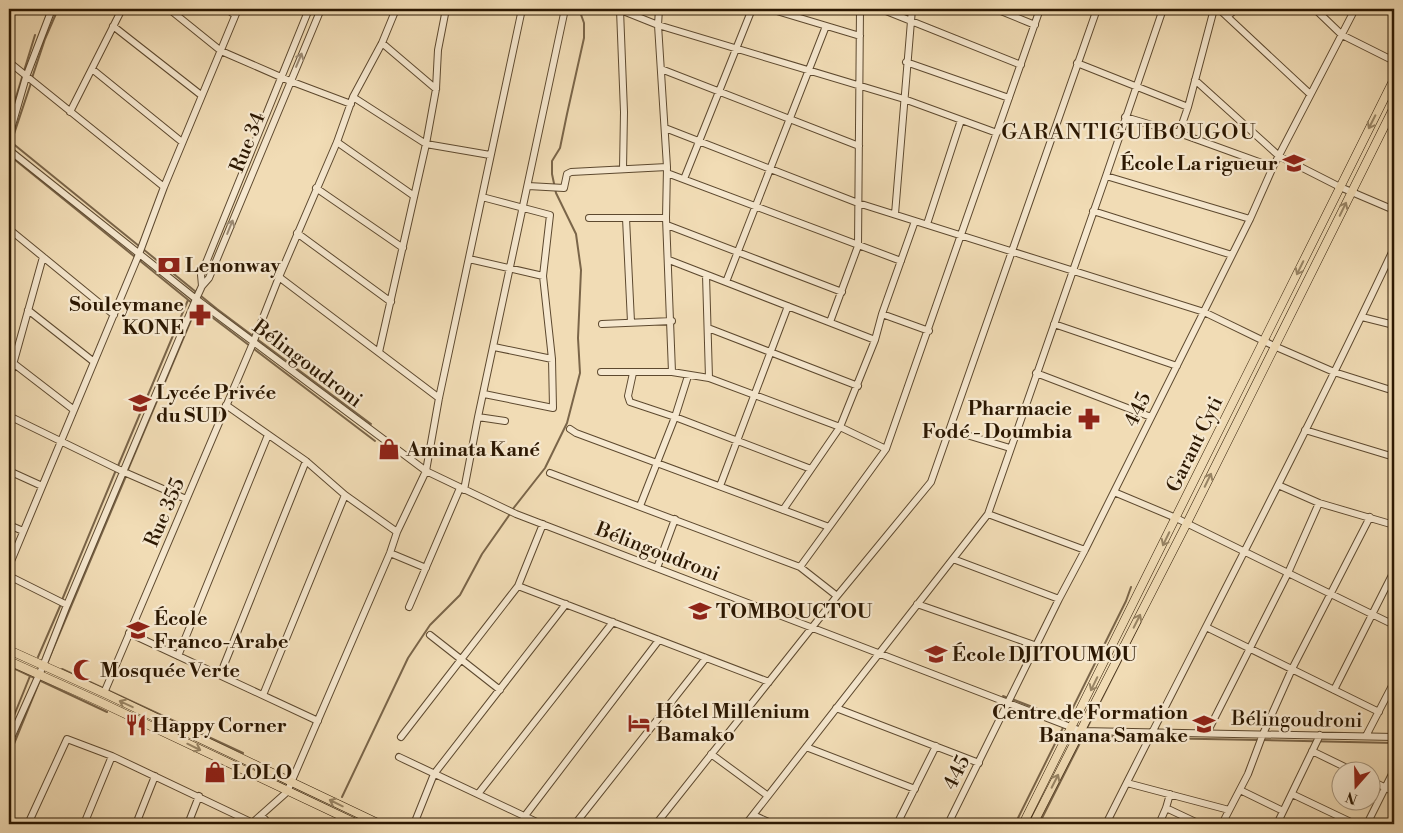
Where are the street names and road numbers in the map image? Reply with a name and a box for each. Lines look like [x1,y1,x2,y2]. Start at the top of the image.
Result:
street label: Rue 34 [225,109,272,176]
street label: Bélingoudroni [246,314,367,414]
street label: 445 [1119,388,1157,431]
street label: Garant Cyti [1161,392,1229,497]
street label: Rue 355 [140,474,191,551]
street label: Bélingoudroni [591,517,724,588]
street label: Bélingoudroni [1230,707,1363,734]
street label: 445 [938,751,976,794]

